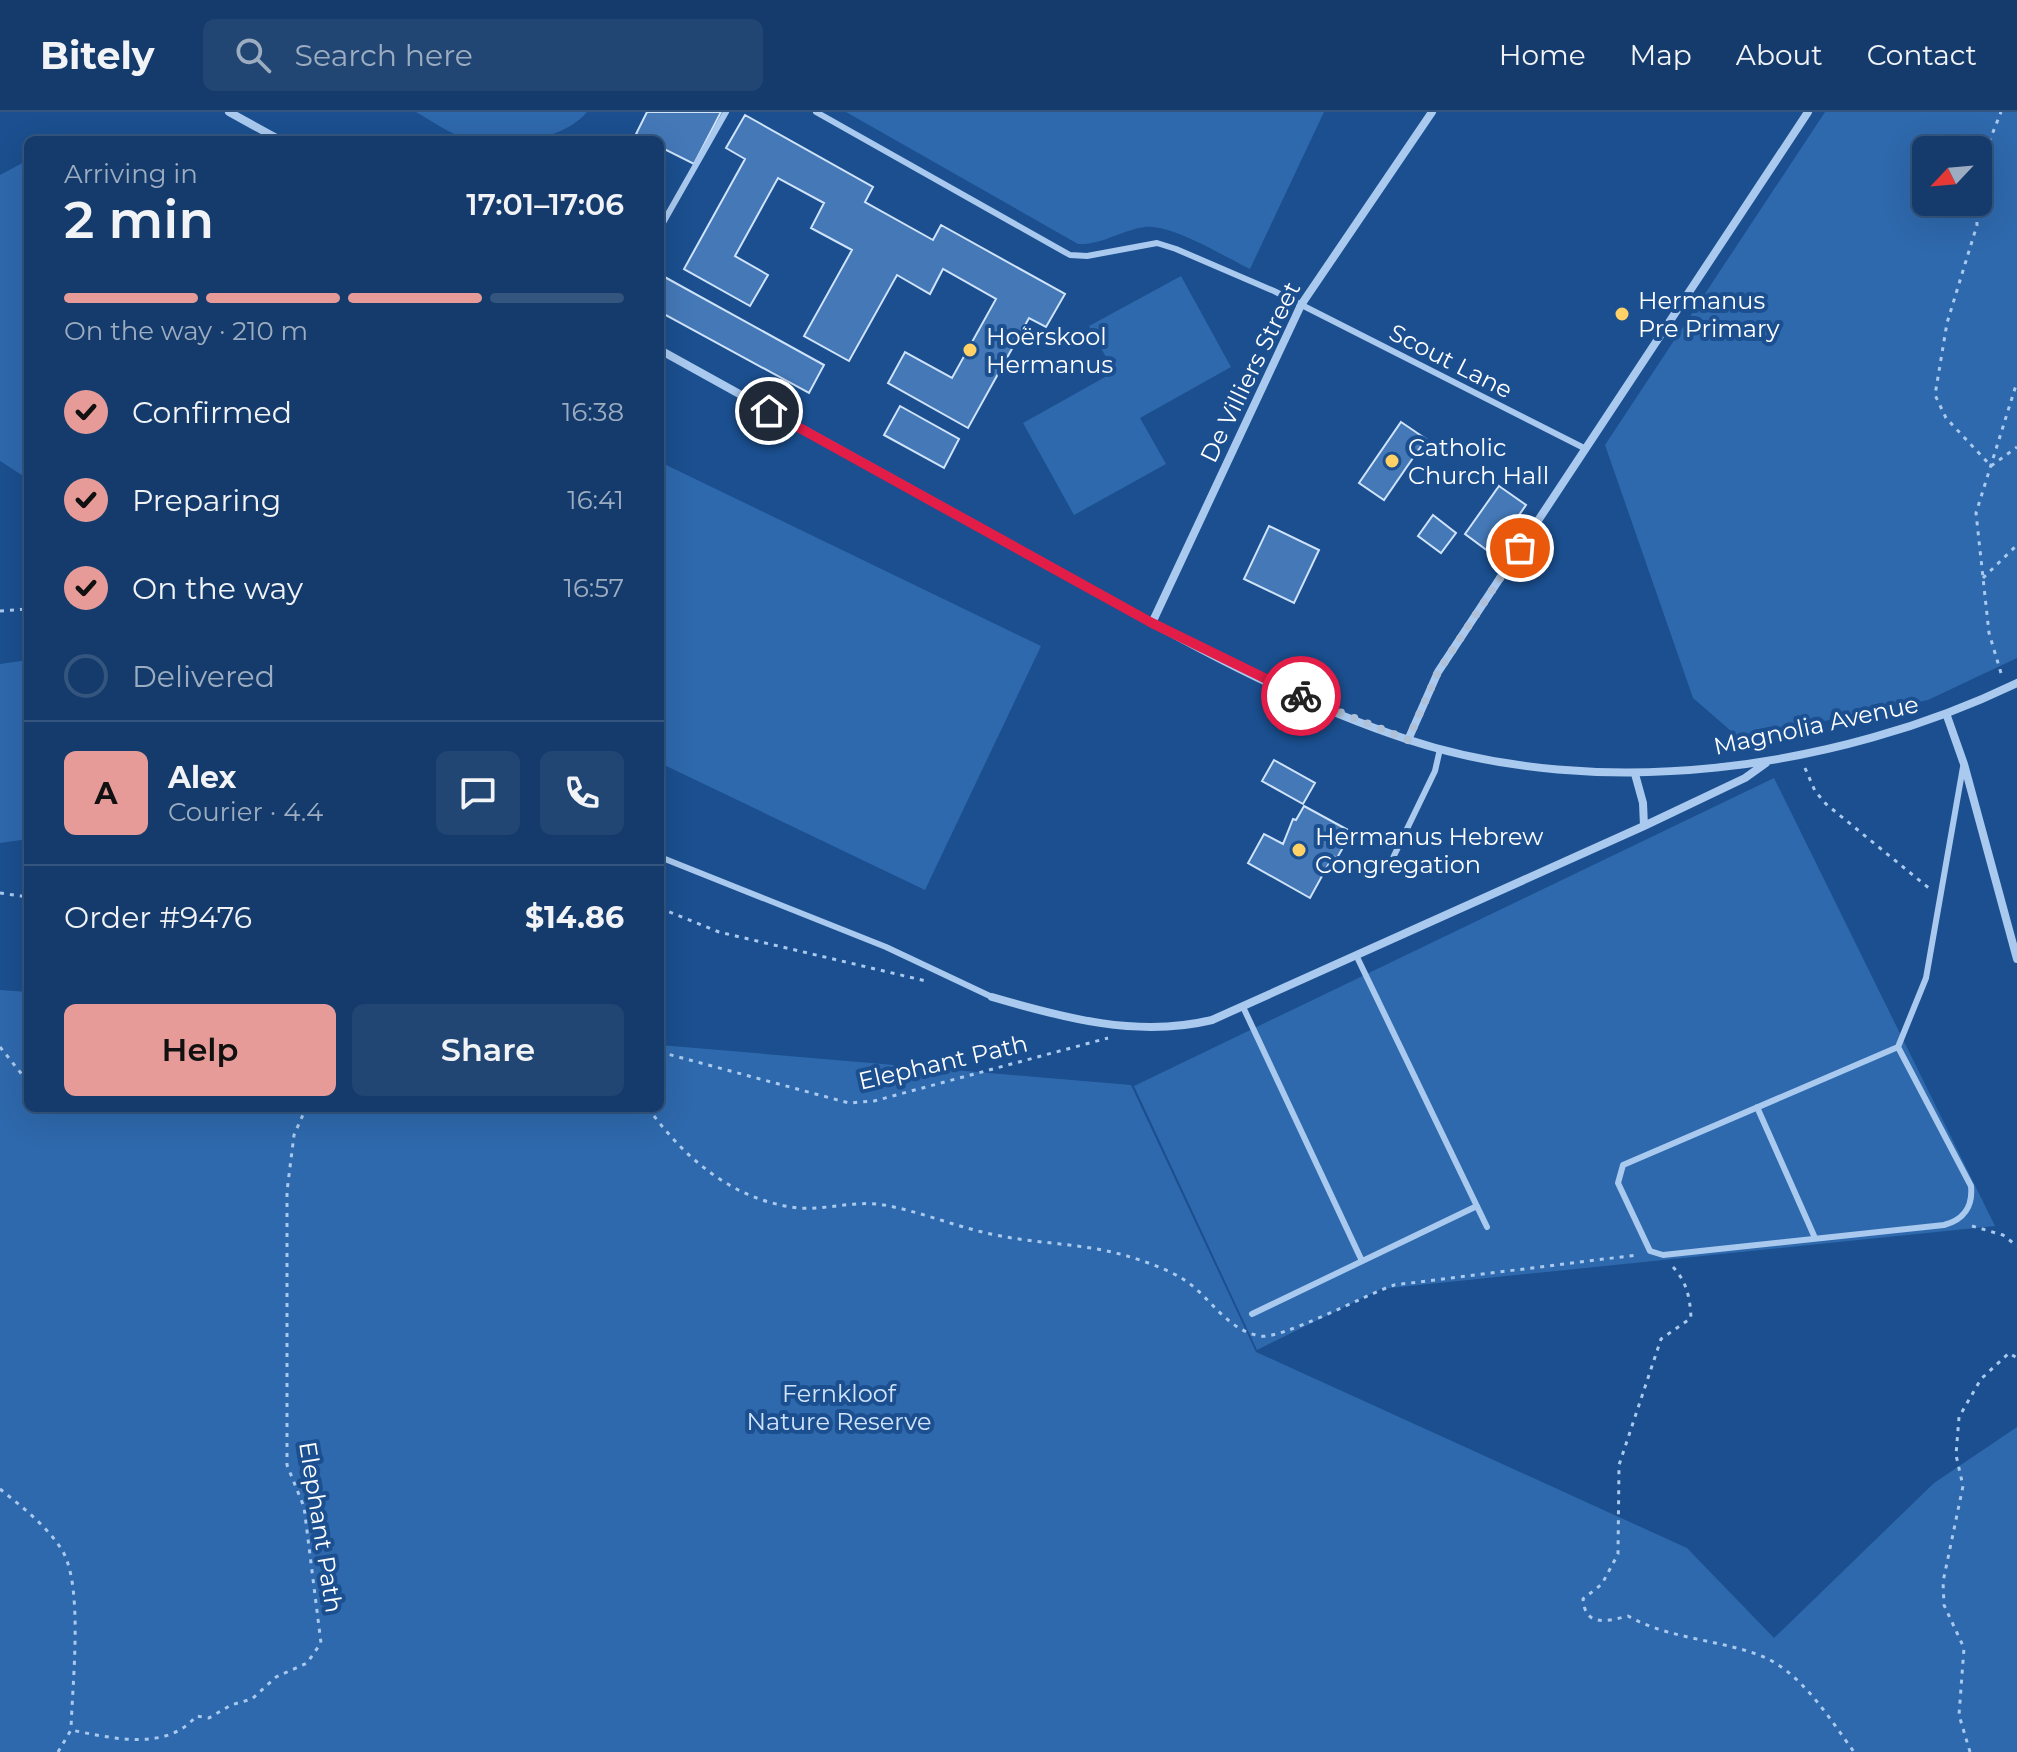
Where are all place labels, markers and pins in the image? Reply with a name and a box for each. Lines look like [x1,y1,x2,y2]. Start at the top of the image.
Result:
place label: Hermanus Pre Primary [1638,286,1779,343]
marker: Hermanus Pre Primary [1613,305,1631,323]
place label: Hoërskool Hermanus [986,322,1113,379]
marker: Hoërskool Hermanus [961,341,979,359]
pin [735,377,803,445]
place label: Catholic Church Hall [1408,433,1549,490]
marker: Catholic Church Hall [1383,452,1401,470]
pin [1486,514,1554,582]
place label: Hermanus Hebrew Congregation [1315,822,1543,879]
marker: Hermanus Hebrew Congregation [1290,841,1308,859]

